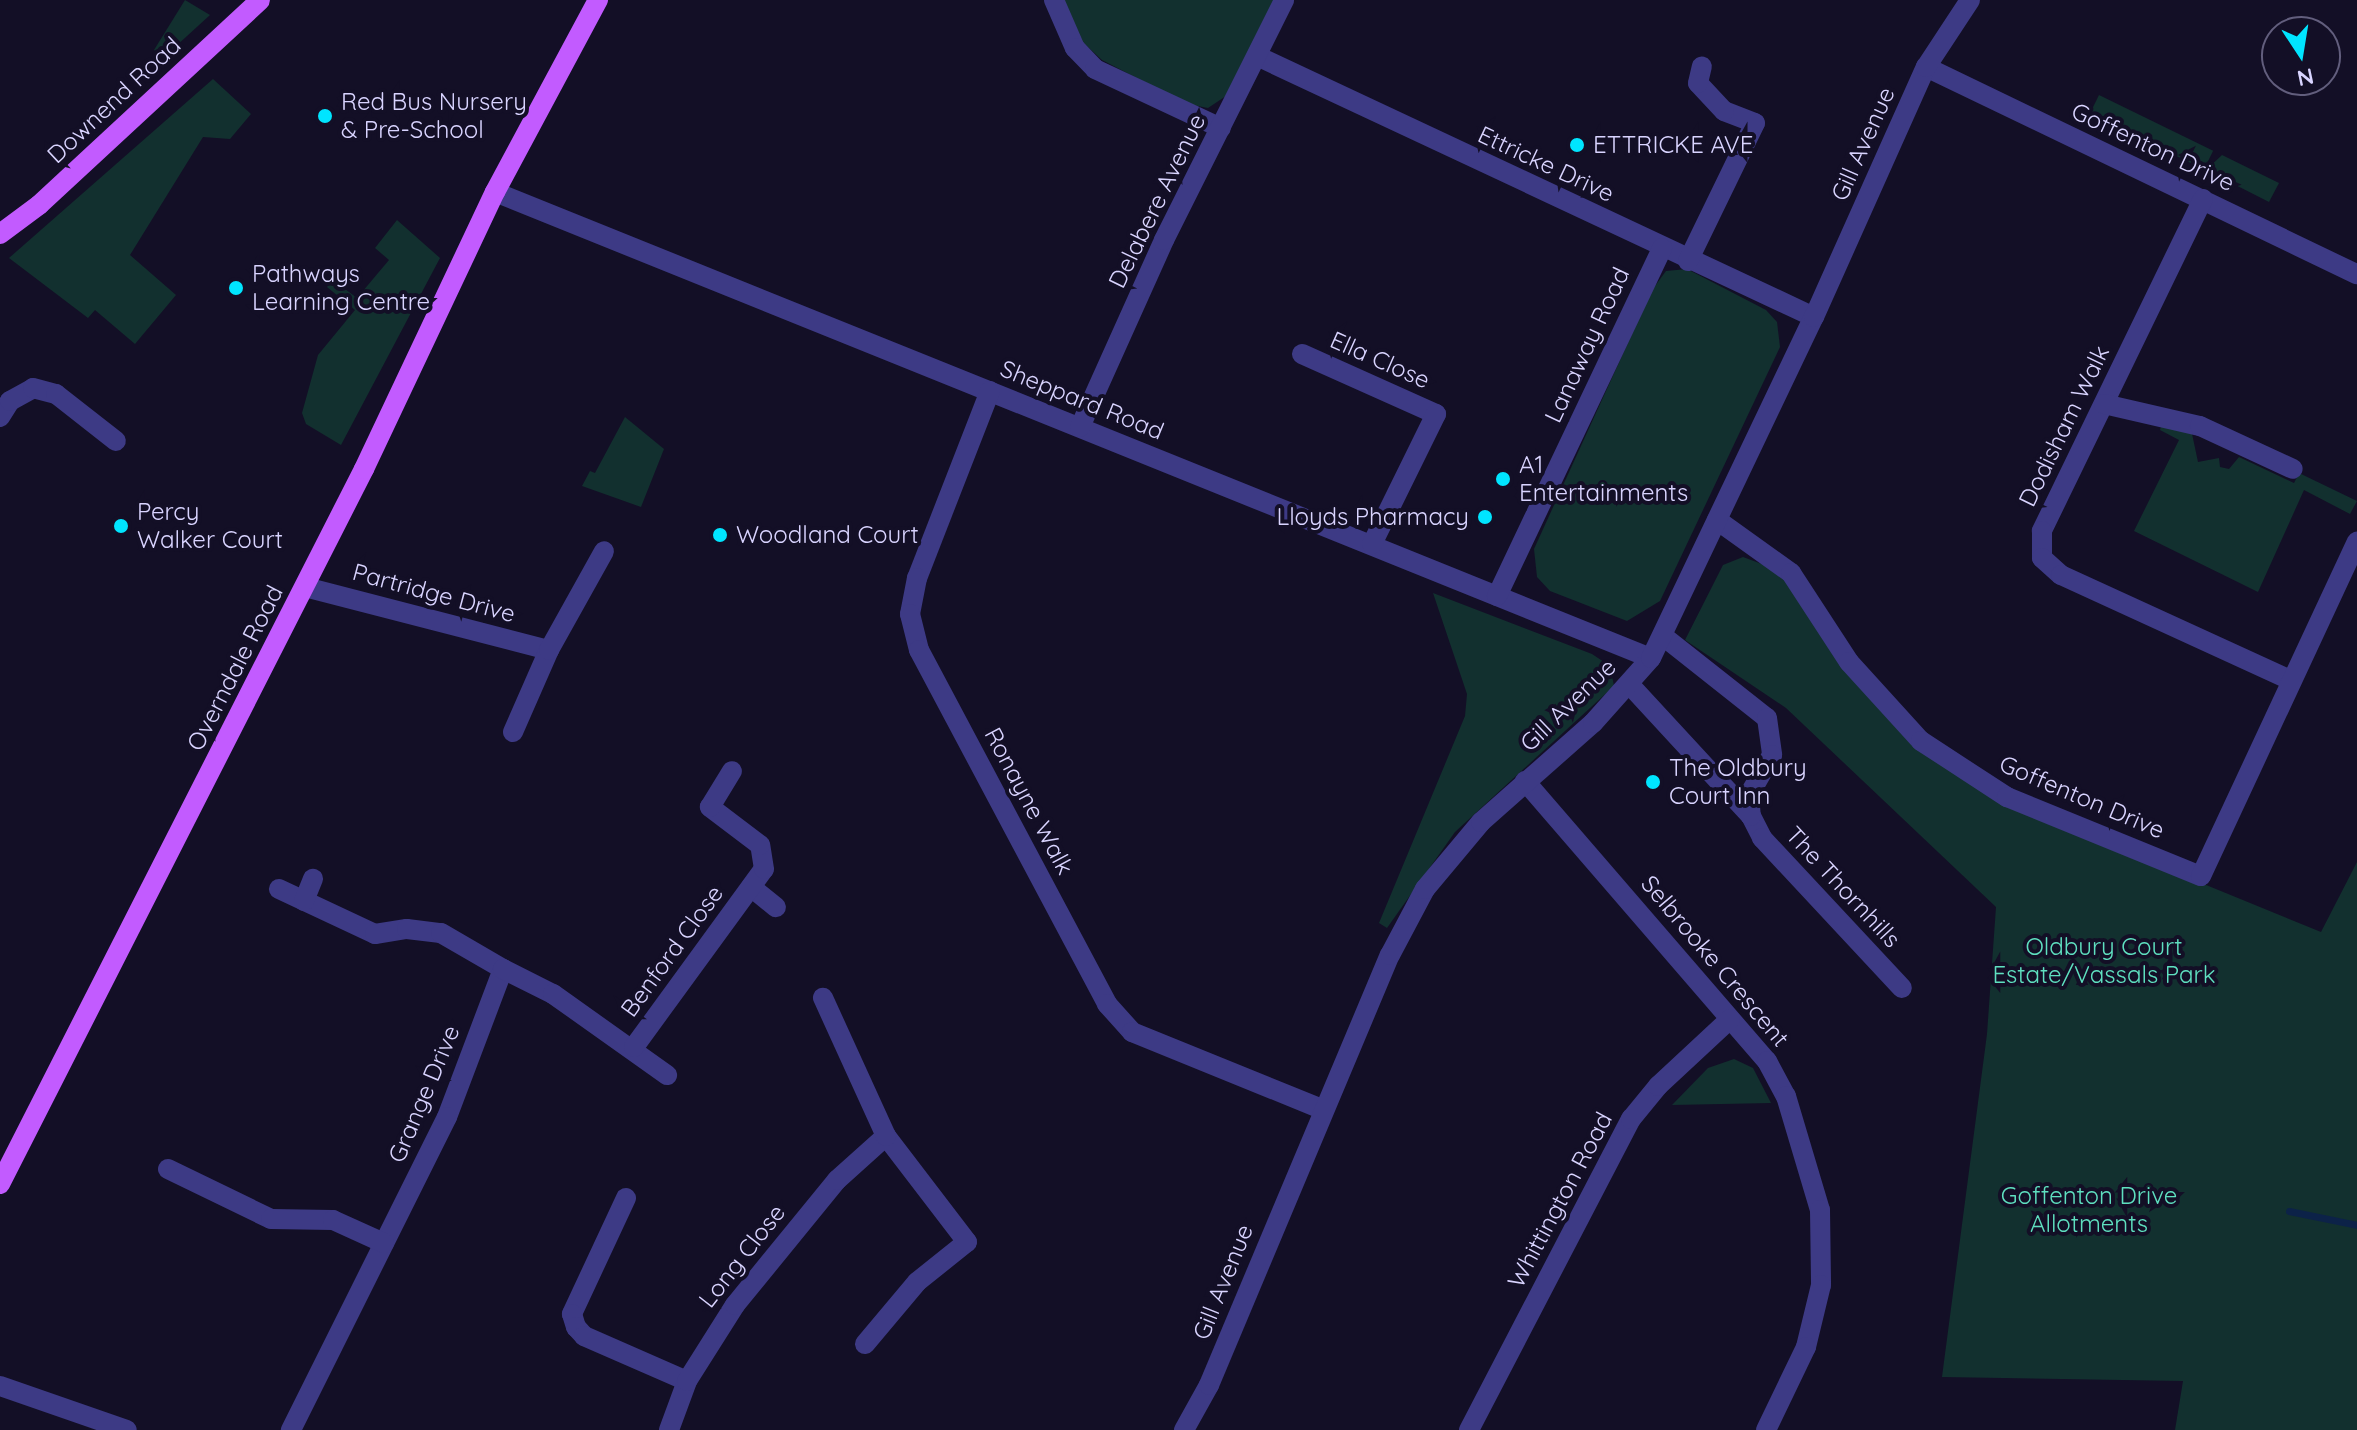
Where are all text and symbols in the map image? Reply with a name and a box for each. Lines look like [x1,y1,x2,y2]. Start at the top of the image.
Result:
north arrow [2261,16,2341,96]
street label: Downend Road [41,31,187,169]
text: N [2295,62,2316,93]
street label: Gill Avenue [1825,83,1901,205]
place label: Red Bus Nursery & Pre-School [341,88,527,144]
street label: Goffenton Drive [2067,97,2239,197]
marker: Red Bus Nursery & Pre-School [316,107,334,125]
street label: Delabere Avenue [1102,109,1212,293]
street label: Ettricke Drive [1473,120,1619,208]
place label: ETTRICKE AVE [1593,131,1753,159]
marker: ETTRICKE AVE [1568,136,1586,154]
place label: Pathways Learning Centre [252,260,430,316]
street label: Lanaway Road [1538,263,1636,427]
marker: Pathways Learning Centre [227,279,245,297]
street label: Ella Close [1326,325,1434,395]
street label: Dodisham Walk [2013,341,2115,511]
street label: Sheppard Road [996,354,1168,446]
place label: A1 Entertainments [1519,451,1688,507]
marker: A1 Entertainments [1494,470,1512,488]
place label: Percy Walker Court [137,498,283,554]
place label: Lloyds Pharmacy [1276,503,1469,531]
marker: Lloyds Pharmacy [1476,508,1494,526]
marker: Percy Walker Court [112,517,130,535]
place label: Woodland Court [736,521,919,549]
marker: Woodland Court [711,526,729,544]
street label: Partridge Drive [349,557,519,629]
street label: Overndale Road [181,581,289,755]
street label: Gill Avenue [1514,652,1622,758]
street label: Ronayne Walk [978,723,1080,879]
street label: Goffenton Drive [1995,749,2169,845]
place label: The Oldbury Court Inn [1669,754,1807,810]
marker: The Oldbury Court Inn [1644,773,1662,791]
street label: The Thornhills [1780,820,1906,954]
street label: Selbrooke Crescent [1635,870,1795,1052]
street label: Benford Close [615,880,729,1022]
park label: Oldbury Court Estate/Vassals Park [1992,933,2216,989]
street label: Grange Drive [382,1021,466,1167]
street label: Whittington Road [1502,1107,1618,1293]
park label: Goffenton Drive Allotments [2001,1182,2177,1238]
street label: Long Close [693,1199,791,1313]
street label: Gill Avenue [1187,1220,1259,1344]

